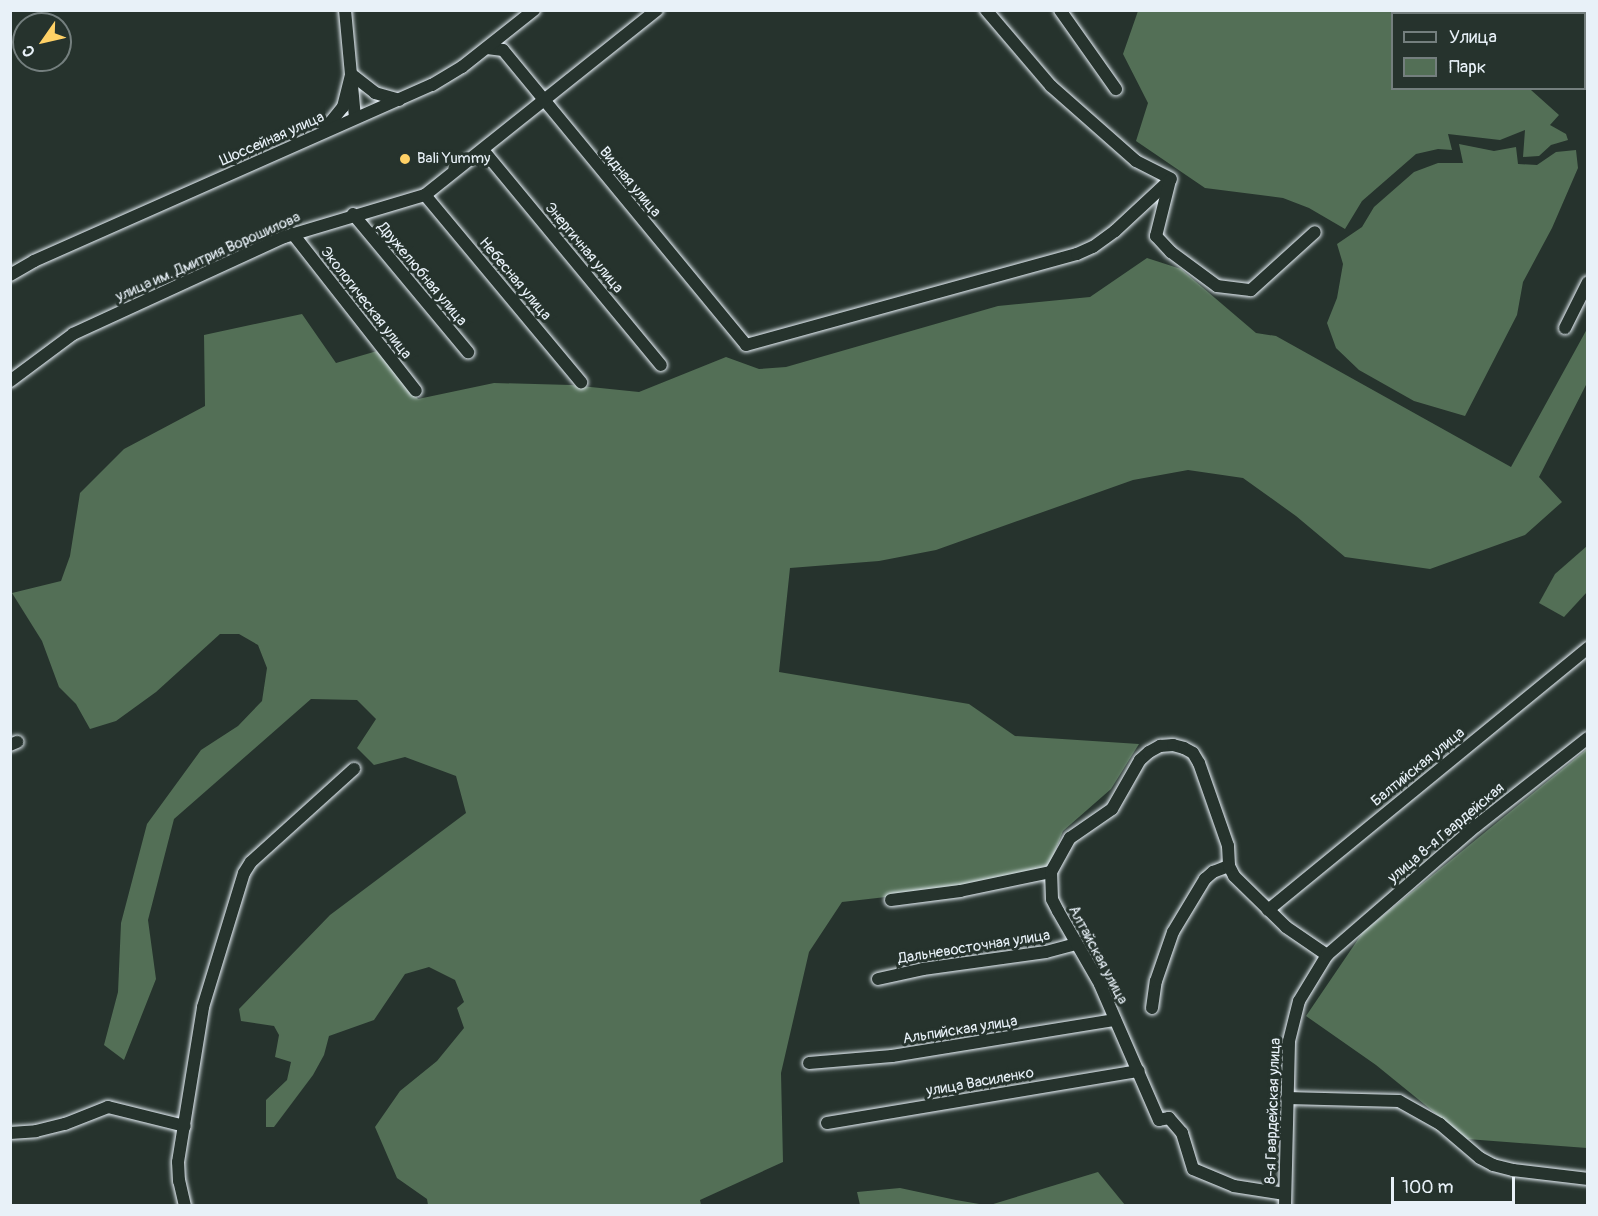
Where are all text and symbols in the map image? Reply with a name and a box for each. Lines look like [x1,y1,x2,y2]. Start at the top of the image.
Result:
north arrow [12,12,72,72]
legend [1391,12,1586,90]
text: Улица [1449,26,1497,49]
text: С [18,41,40,61]
text: Парк [1449,56,1486,79]
street label: Шоссейная улица [217,108,327,170]
street label: Видная улица [595,143,665,221]
place label: Bali Yummy [417,150,490,168]
marker: Bali Yummy [398,152,412,166]
street label: Энергичная улица [541,199,627,297]
street label: улица им. Дмитрия Ворошилова [113,208,303,306]
street label: Дружелюбная улица [373,219,471,329]
street label: Небесная улица [475,234,555,324]
street label: Экологическая улица [317,243,415,363]
street label: Балтийская улица [1368,724,1468,810]
street label: улица 8-я Гвардейская [1384,779,1508,887]
street label: Алтайская улица [1064,903,1132,1007]
street label: Дальневосточная улица [897,926,1051,968]
street label: Альпийская улица [901,1012,1019,1048]
street label: 8-я Гвардейская улица [1261,1038,1285,1184]
street label: улица Василенко [925,1064,1035,1100]
scale bar [1394,1165,1518,1203]
text: 100 m [1402,1176,1454,1199]

